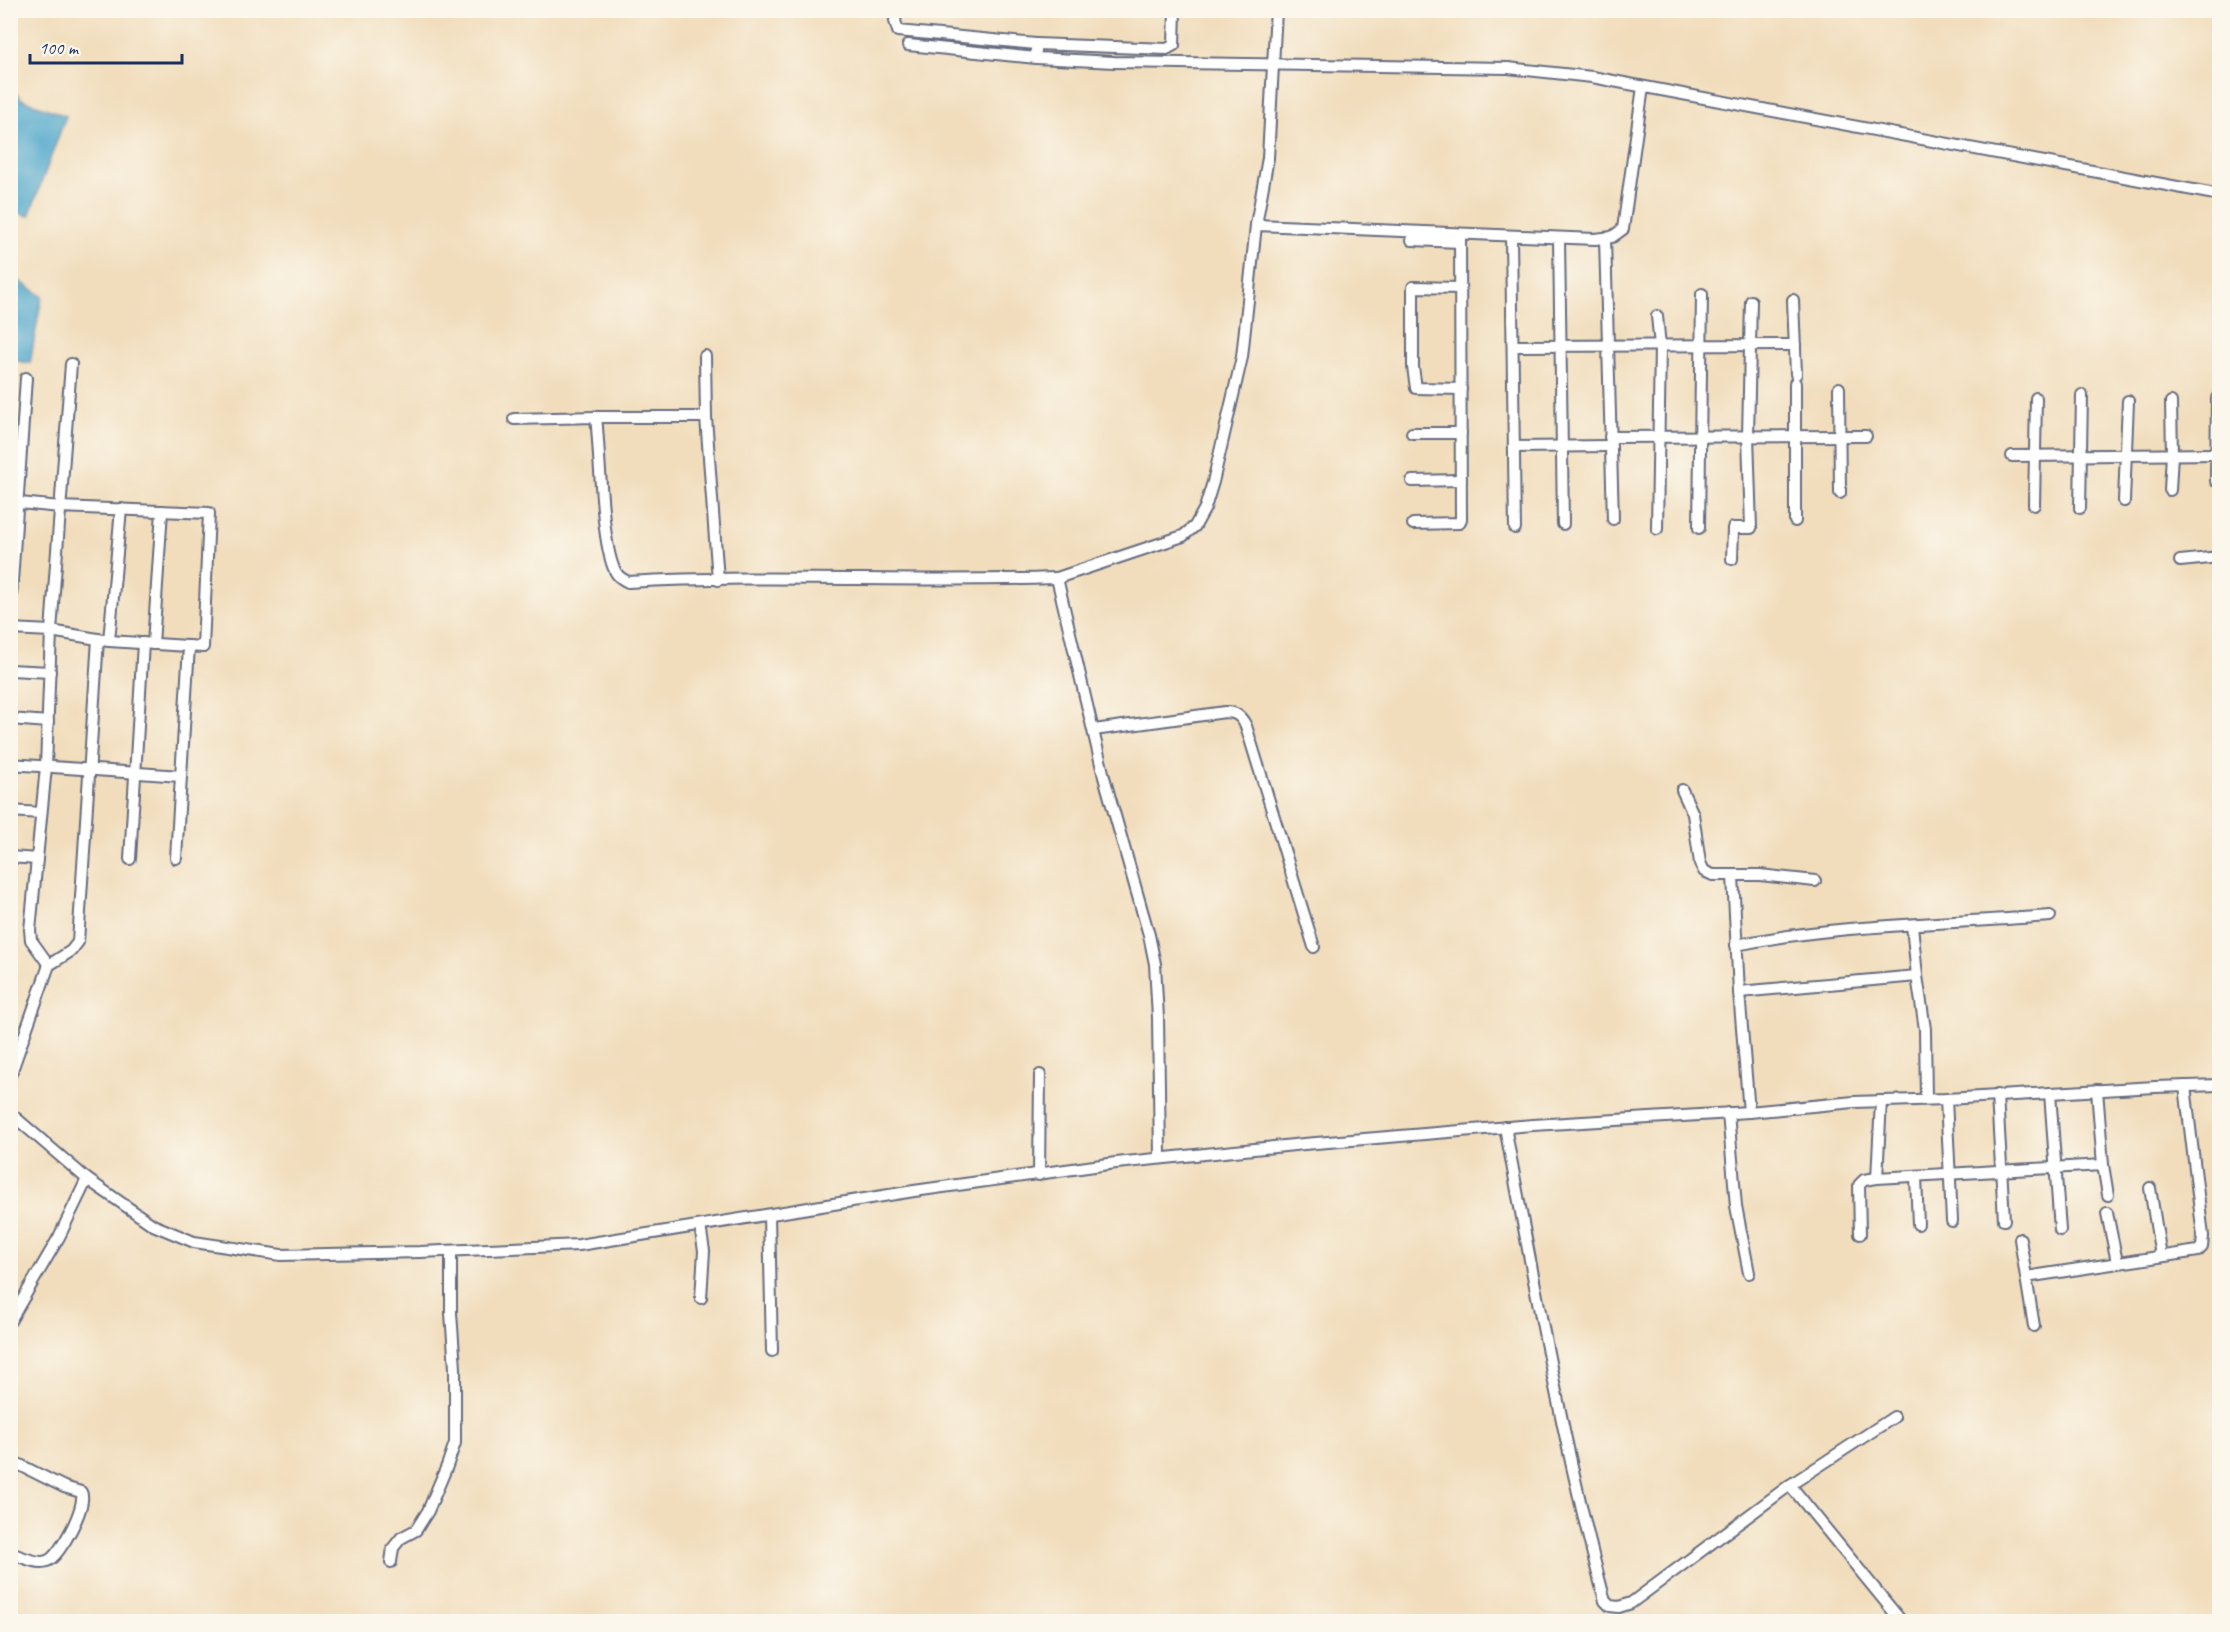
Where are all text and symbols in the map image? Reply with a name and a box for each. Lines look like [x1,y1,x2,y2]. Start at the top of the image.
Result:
scale bar [30,27,182,65]
text: 100 m [39,37,80,59]

